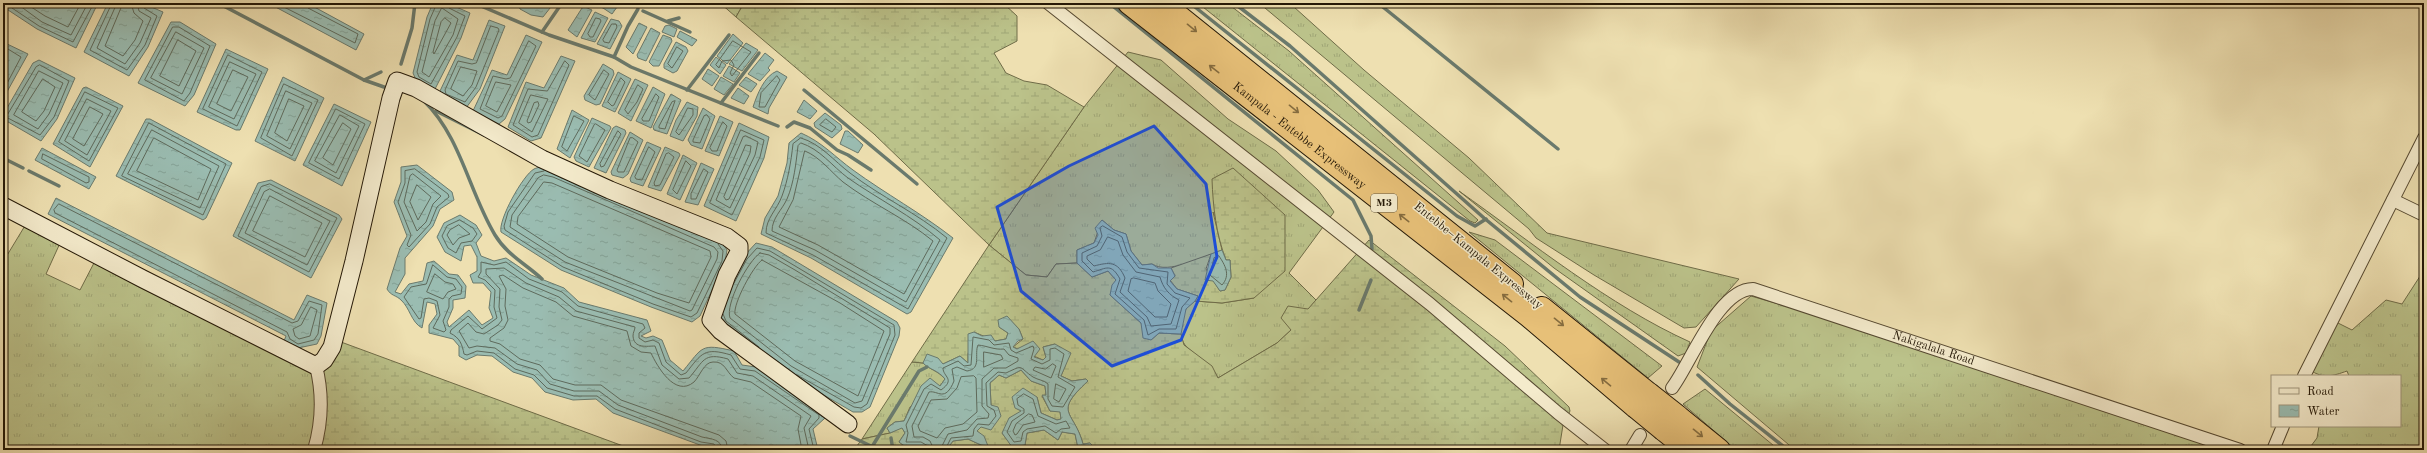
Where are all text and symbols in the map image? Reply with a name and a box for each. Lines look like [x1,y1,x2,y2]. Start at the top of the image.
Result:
one-way arrow [1187,23,1198,32]
one-way arrow [1208,65,1219,74]
street label: Kampala - Entebbe Expressway [1230,80,1368,192]
one-way arrow [1288,104,1299,113]
road number: M3 [1371,194,1397,212]
street label: Entebbe–Kampala Expressway [1411,201,1545,312]
one-way arrow [1399,214,1410,223]
one-way arrow [1501,294,1512,303]
one-way arrow [1554,317,1564,326]
street label: Nakigalala Road [1891,329,1976,368]
legend [2271,375,2401,427]
one-way arrow [1601,377,1612,386]
text: Road [2307,386,2334,398]
text: Water [2307,406,2340,418]
one-way arrow [1693,428,1703,437]

